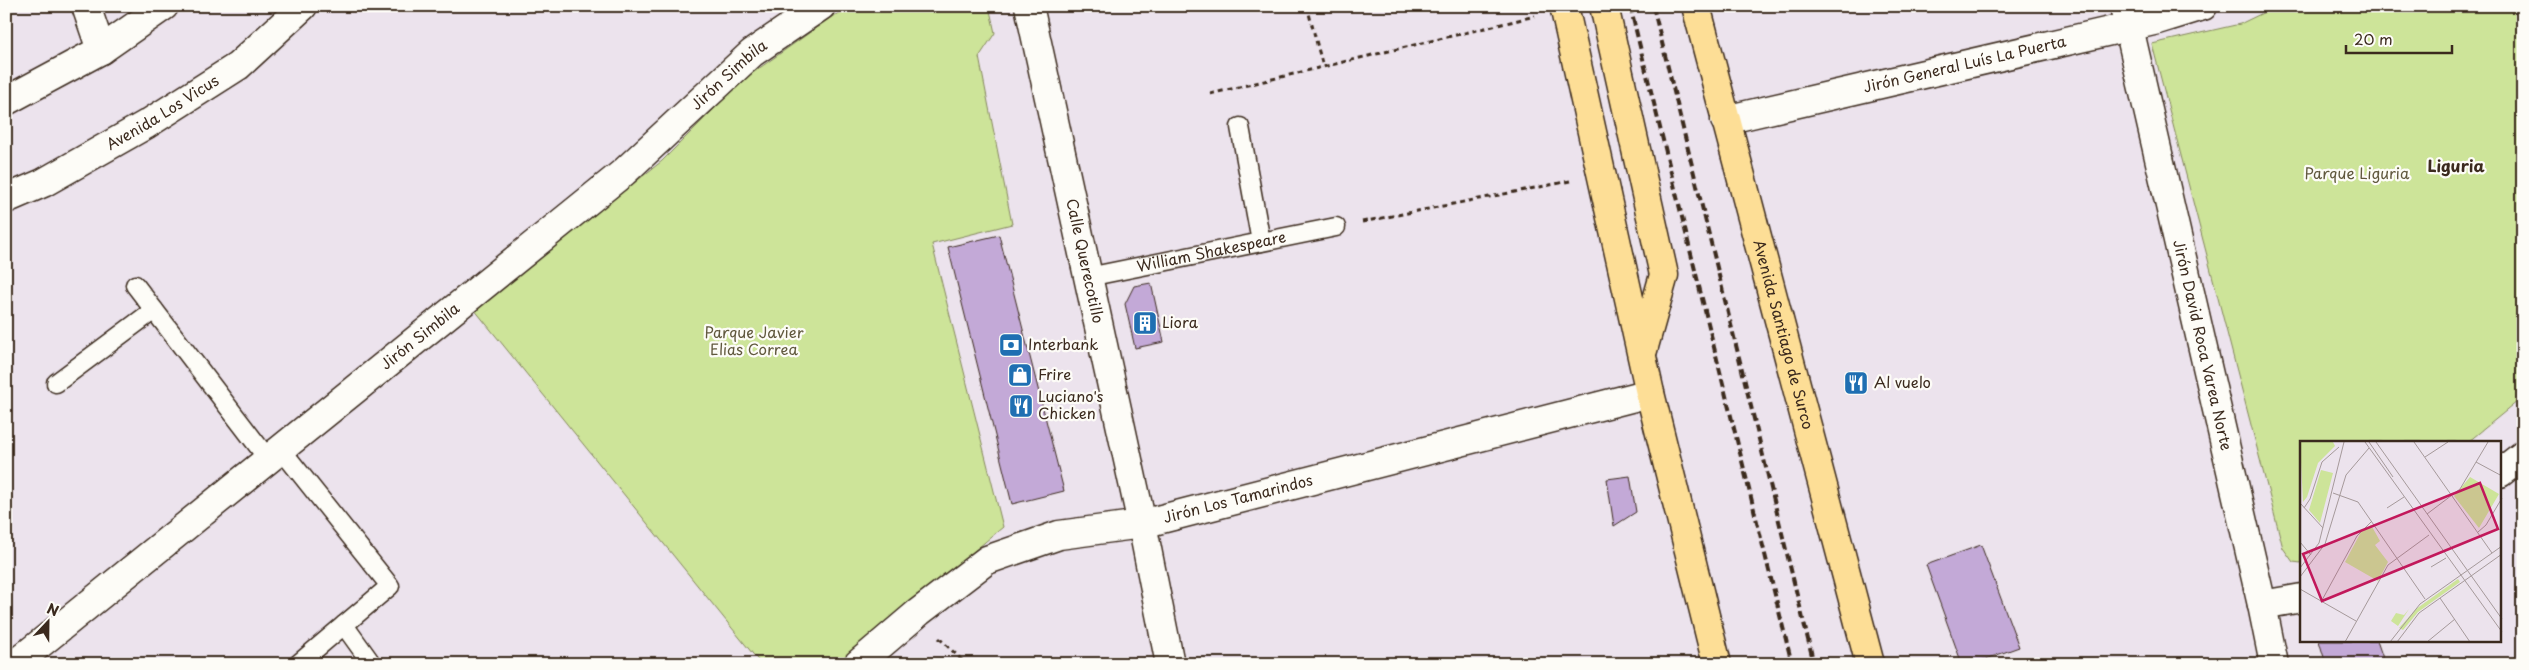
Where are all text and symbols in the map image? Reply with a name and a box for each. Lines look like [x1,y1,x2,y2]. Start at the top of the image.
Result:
scale bar [2346,22,2453,54]
text: 20 m [2354,27,2393,50]
street label: Jirón General Luís La Puerta [1861,29,2069,98]
street label: Jirón Simbila [685,33,772,115]
street label: Avenida Los Vicus [101,68,223,155]
district label: Liguria [2427,153,2485,177]
park label: Parque Liguria [2305,161,2410,184]
street label: Calle Querecotillo [1061,196,1111,325]
street label: William Shakespeare [1135,224,1288,277]
street label: Avenida Santiago de Surco [1748,237,1820,432]
street label: Jirón David Roca Varea Norte [2168,237,2239,453]
street label: Jirón Simbila [375,296,464,375]
building icon: Liora [1132,310,1158,336]
place label: Liora [1162,310,1199,333]
park label: Parque Javier Elias Correa [705,320,804,360]
bank icon: Interbank [998,332,1024,358]
place label: Interbank [1028,332,1098,355]
shop icon: Frire [1007,362,1033,388]
place label: Frire [1038,362,1071,385]
restaurant icon: Al vuelo [1843,370,1869,396]
place label: Al vuelo [1874,370,1931,393]
place label: Luciano's Chicken [1038,384,1103,424]
restaurant icon: Luciano's Chicken [1008,393,1034,419]
inset map [2300,441,2502,642]
street label: Jirón Los Tamarindos [1161,467,1315,528]
north arrow [22,598,72,648]
text: N [44,598,62,621]

